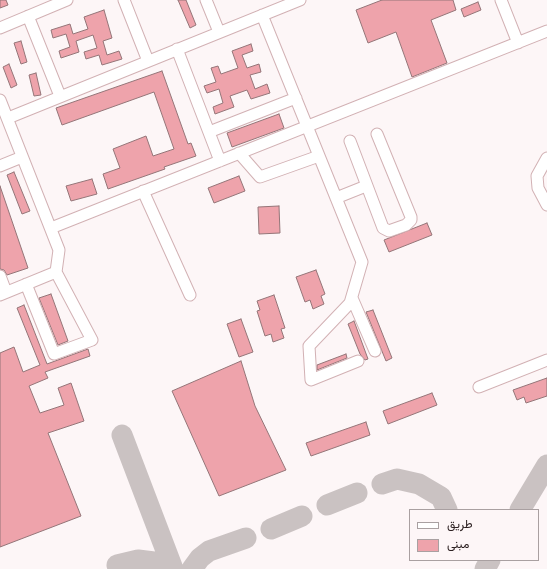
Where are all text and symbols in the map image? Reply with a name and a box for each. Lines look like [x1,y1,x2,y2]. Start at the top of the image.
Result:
legend [409,509,539,561]
text: طريق [447,517,472,532]
text: مبنى [447,537,469,552]

